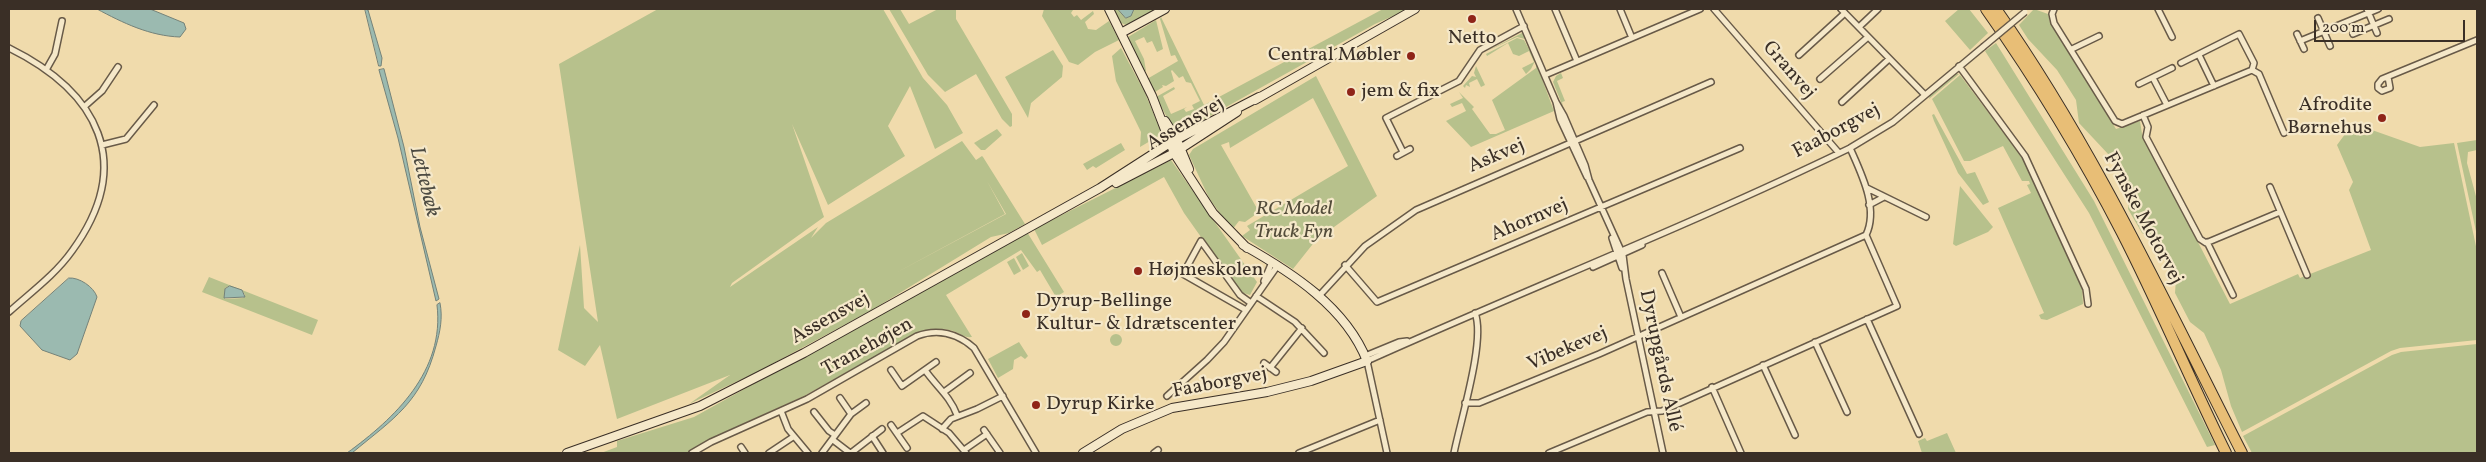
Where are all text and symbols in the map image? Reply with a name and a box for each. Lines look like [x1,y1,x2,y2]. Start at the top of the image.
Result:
scale bar [2316,10,2467,42]
marker: Netto [1466,13,1478,25]
text: 200 m [2322,18,2365,39]
place label: Netto [1448,27,1496,51]
street label: Granvej [1756,37,1820,105]
place label: Central Møbler [1268,44,1401,68]
marker: Central Møbler [1405,50,1417,62]
place label: jem & fix [1361,80,1440,104]
marker: jem & fix [1345,86,1357,98]
street label: Assensvej [1143,92,1229,158]
place label: Afrodite Børnehus [2287,94,2372,141]
street label: Faaborgvej [1789,99,1885,165]
marker: Afrodite Børnehus [2376,112,2388,124]
street label: Askvej [1465,134,1529,180]
water label: Lettebæk [402,144,444,220]
street label: Fynske Motorvej [2097,149,2187,289]
street label: Ahornvej [1488,194,1572,248]
park label: RC Model Truck Fyn [1255,198,1333,245]
place label: Højmeskolen [1148,259,1264,283]
marker: Højmeskolen [1132,265,1144,277]
street label: Assensvej [787,288,875,350]
street label: Dyrupgårds Allé [1632,288,1686,434]
place label: Dyrup-Bellinge Kultur- & Idrætscenter [1036,290,1236,337]
marker: Dyrup-Bellinge Kultur- & Idrætscenter [1020,308,1032,320]
street label: Tranehøjen [818,313,918,383]
street label: Vibekevej [1524,322,1612,378]
street label: Faaborgvej [1171,363,1269,405]
place label: Dyrup Kirke [1046,393,1155,417]
marker: Dyrup Kirke [1030,399,1042,411]

